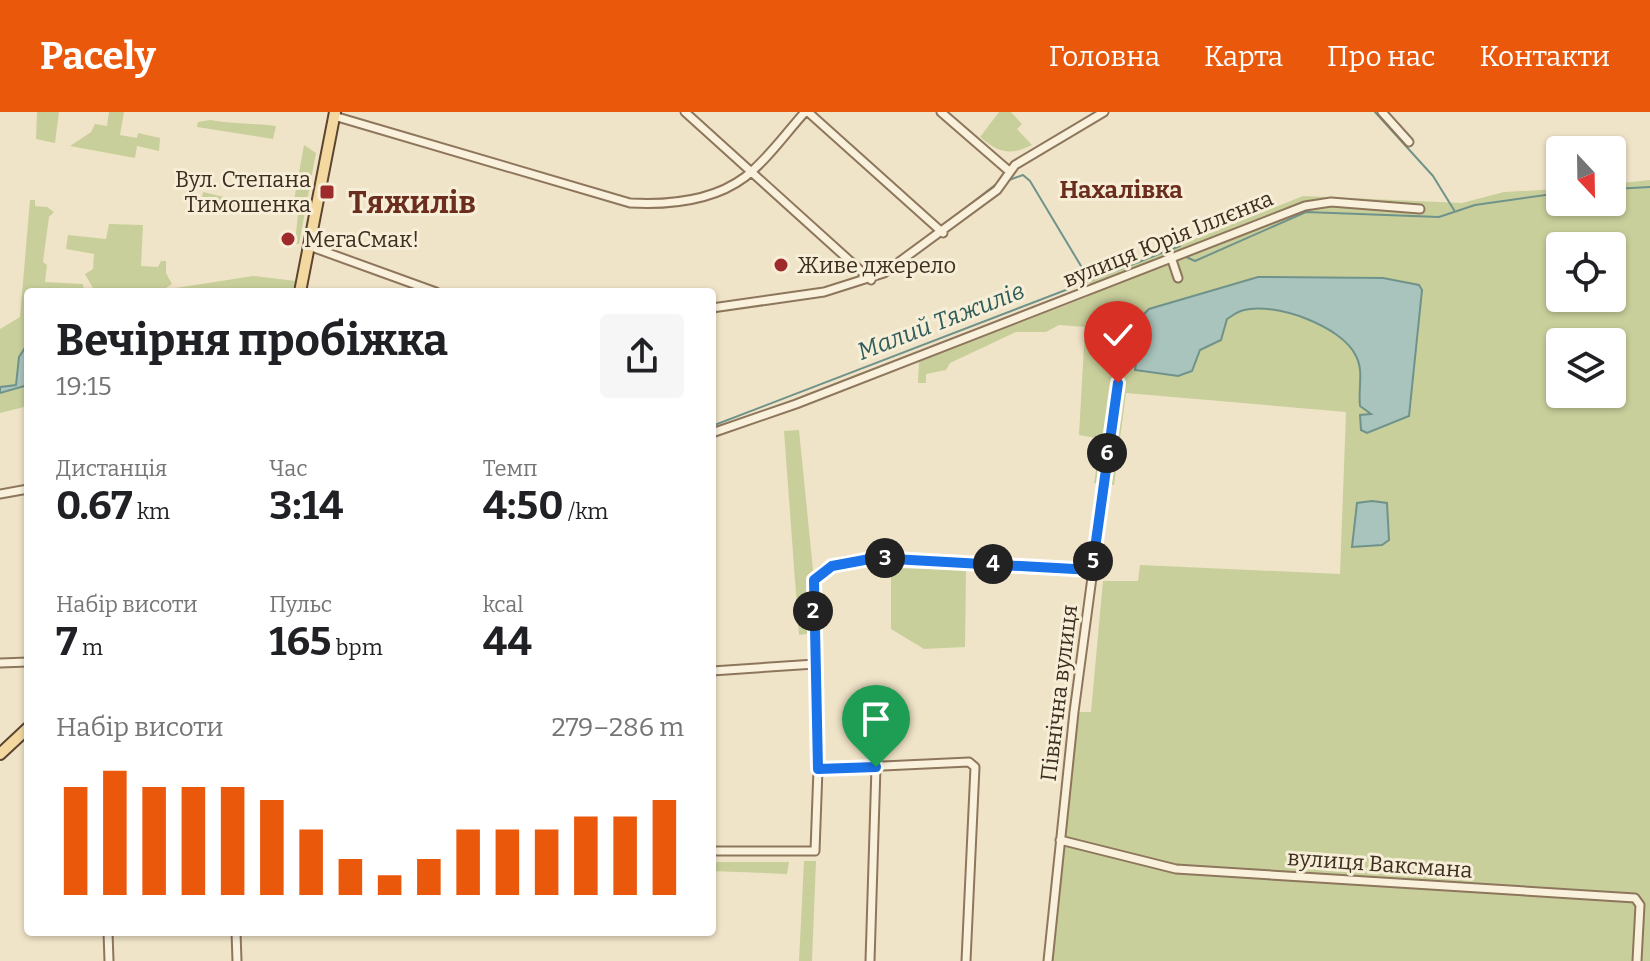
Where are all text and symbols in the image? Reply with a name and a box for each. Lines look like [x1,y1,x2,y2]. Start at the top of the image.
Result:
text: Pacely [40,33,156,79]
text: Головна [1049,40,1160,73]
text: Карта [1204,40,1283,73]
text: Про нас [1327,40,1435,73]
text: Контакти [1479,40,1610,73]
north arrow [1546,136,1626,216]
map controls [1546,136,1626,408]
place label: Вул. Степана Тимошенка [175,166,311,218]
district label: Нахалівка [1059,176,1183,204]
marker: Вул. Степана Тимошенка [318,183,336,201]
district label: Тяжилів [348,185,476,221]
street label: вулиця Юрія Іллєнка [1059,185,1277,293]
place label: МегаСмак! [304,226,419,253]
marker: МегаСмак! [279,230,297,248]
button: locate [1546,232,1626,312]
place label: Живе джерело [797,252,956,279]
marker: Живе джерело [772,256,790,274]
water label: Малий Тяжилів [853,276,1029,366]
pin [1084,301,1152,383]
icon: check [1096,313,1140,357]
text: Вечірня пробіжка [56,314,448,367]
button: share [600,314,684,398]
button: layers [1546,328,1626,408]
text: 19:15 [56,371,112,402]
pin: 6 [1087,433,1127,473]
text: 6 [1100,439,1114,466]
text: Дистанція [56,455,167,482]
text: Час [269,455,308,482]
text: Темп [483,455,538,482]
text: 0.67 [56,482,132,530]
text: 3:14 [269,482,343,530]
text: 4:50 [483,482,564,530]
text: km [132,498,170,525]
text: /km [564,498,608,525]
pin: 3 [865,538,905,578]
pin: 5 [1073,541,1113,581]
text: 3 [879,544,891,571]
pin: 4 [973,544,1013,584]
text: 5 [1087,547,1099,574]
text: 4 [986,550,1000,577]
text: Набір висоти [56,591,198,618]
text: Пульс [269,591,332,618]
text: kcal [483,591,524,618]
pin: 2 [793,591,833,631]
text: 2 [807,597,819,624]
street label: Північна вулиця [1035,603,1083,783]
text: 7 [56,618,78,666]
text: 165 [269,618,331,666]
text: 44 [483,618,532,666]
text: m [78,634,103,661]
text: bpm [331,634,383,661]
pin [842,685,910,767]
icon: arrive [854,697,898,741]
text: Набір висоти [56,712,223,743]
text: 279–286 m [552,712,684,743]
street label: вулиця Ваксмана [1286,844,1474,884]

